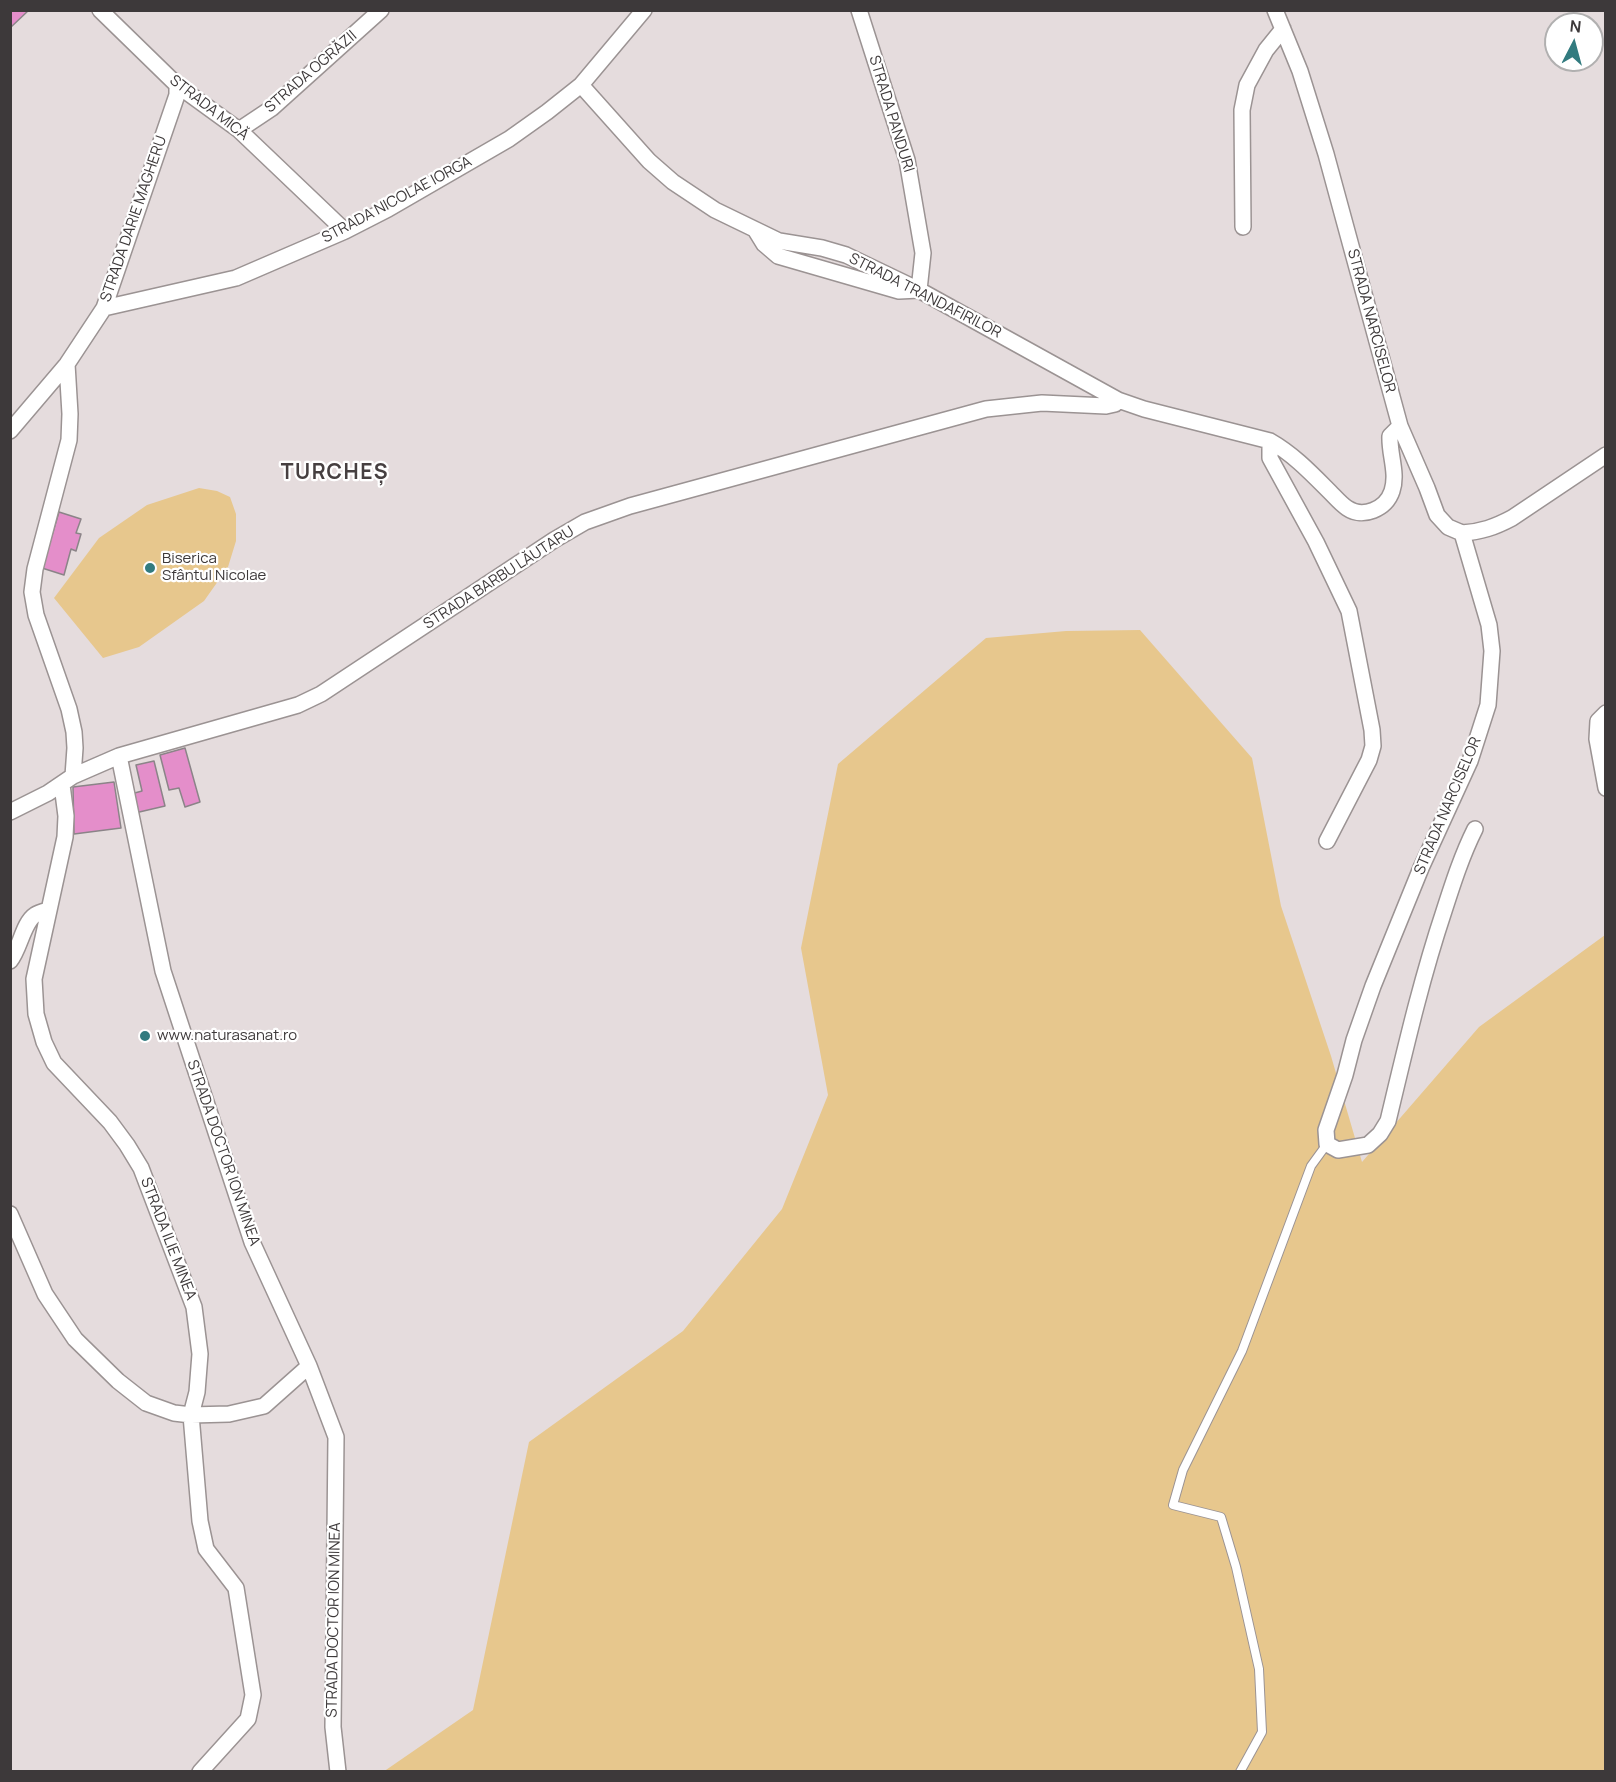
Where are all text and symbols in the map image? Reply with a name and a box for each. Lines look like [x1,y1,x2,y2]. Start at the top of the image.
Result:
north arrow [1544,12,1604,72]
text: N [1569,15,1583,38]
street label: STRADA OGRĂZII [261,27,361,117]
street label: STRADA PANDURI [865,53,917,175]
street label: STRADA MICĂ [166,72,252,144]
street label: STRADA DARIE MAGHERU [97,134,171,304]
street label: STRADA NICOLAE IORGA [319,153,475,247]
street label: STRADA NARCISELOR [1343,247,1399,395]
street label: STRADA TRANDAFIRILOR [846,250,1004,342]
district label: TURCHEȘ [281,460,389,486]
street label: STRADA BARBU LĂUTARU [420,523,578,633]
place label: Biserica Sfântul Nicolae [162,550,266,585]
marker: Biserica Sfântul Nicolae [143,561,157,575]
street label: STRADA NARCISELOR [1411,734,1485,878]
place label: www.naturasanat.ro [157,1027,297,1045]
marker: www.naturasanat.ro [138,1029,152,1043]
street label: STRADA DOCTOR ION MINEA [183,1058,263,1248]
street label: STRADA ILIE MINEA [136,1175,200,1303]
street label: STRADA DOCTOR ION MINEA [323,1522,345,1718]

